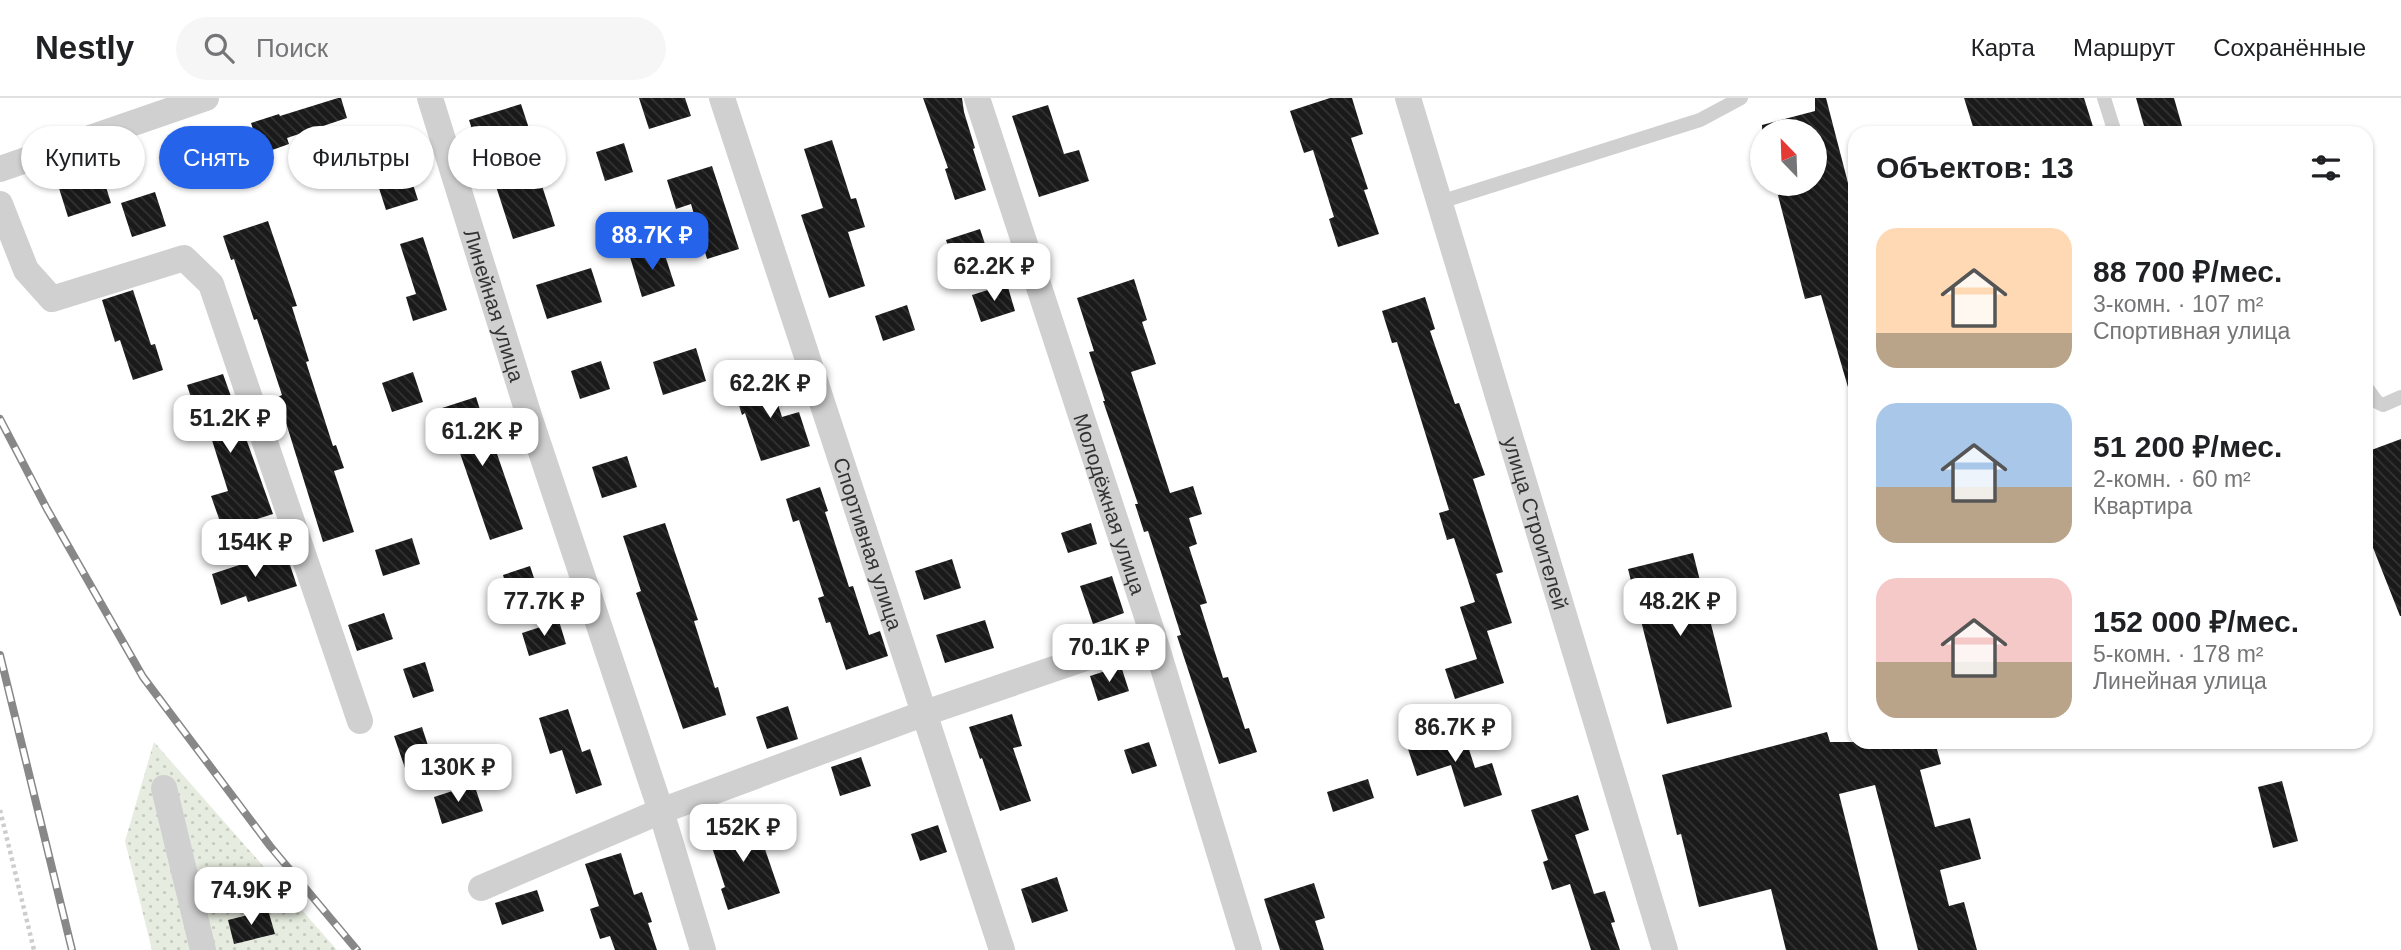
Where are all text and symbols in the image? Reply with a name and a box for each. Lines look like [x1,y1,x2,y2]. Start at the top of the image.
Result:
search box [176,17,666,80]
text: Nestly [35,29,134,66]
icon: search [200,29,238,67]
text: Поиск [256,33,328,63]
text: Карта [1971,34,2035,61]
text: Маршрут [2073,34,2175,61]
text: Сохранённые [2213,34,2366,61]
north arrow [1750,119,1827,196]
map controls [1750,119,1827,196]
chip: Купить [21,126,145,189]
chip: Снять [159,126,274,189]
chip: Фильтры [288,126,434,189]
chip: Новое [448,126,566,189]
icon: filters [2307,149,2345,187]
text: Объектов: 13 [1876,151,2074,184]
pin: 88.7K ₽ [587,212,717,272]
text: 88.7K ₽ [611,222,693,248]
street label: Линейная улица [460,226,529,385]
pin: 62.2K ₽ [929,244,1059,303]
text: 62.2K ₽ [953,253,1035,279]
text: 88 700 ₽/мес. [2093,255,2282,288]
icon: home [1932,256,2016,340]
text: 3-комн. · 107 m² [2093,291,2264,317]
text: Спортивная улица [2093,318,2290,344]
pin: 62.2K ₽ [705,360,835,420]
text: 62.2K ₽ [729,370,811,396]
pin: 51.2K ₽ [165,396,295,455]
text: 51.2K ₽ [189,405,271,431]
pin: 61.2K ₽ [417,408,547,468]
street label: Молодёжная улица [1070,410,1150,597]
text: 61.2K ₽ [441,418,523,444]
text: 51 200 ₽/мес. [2093,430,2282,463]
icon: home [1932,431,2016,515]
street label: улица Строителей [1499,434,1573,612]
street label: Спортивная улица [829,454,908,633]
text: 2-комн. · 60 m² [2093,466,2251,492]
text: Квартира [2093,493,2192,519]
pin: 154K ₽ [198,519,312,579]
text: 154K ₽ [218,529,292,555]
pin: 77.7K ₽ [479,578,609,638]
pin: 48.2K ₽ [1615,578,1745,638]
text: 77.7K ₽ [503,588,585,614]
text: 48.2K ₽ [1639,588,1721,614]
text: 152 000 ₽/мес. [2093,605,2299,638]
icon: home [1932,606,2016,690]
pin: 70.1K ₽ [1044,624,1174,684]
text: 70.1K ₽ [1068,634,1150,660]
text: 5-комн. · 178 m² [2093,641,2264,667]
text: Линейная улица [2093,668,2267,694]
pin: 86.7K ₽ [1390,704,1520,764]
text: 86.7K ₽ [1414,714,1496,740]
pin: 130K ₽ [401,744,515,804]
text: 130K ₽ [421,754,495,780]
pin: 152K ₽ [686,804,800,864]
text: 152K ₽ [706,814,780,840]
pin: 74.9K ₽ [186,868,316,927]
text: 74.9K ₽ [210,877,292,903]

